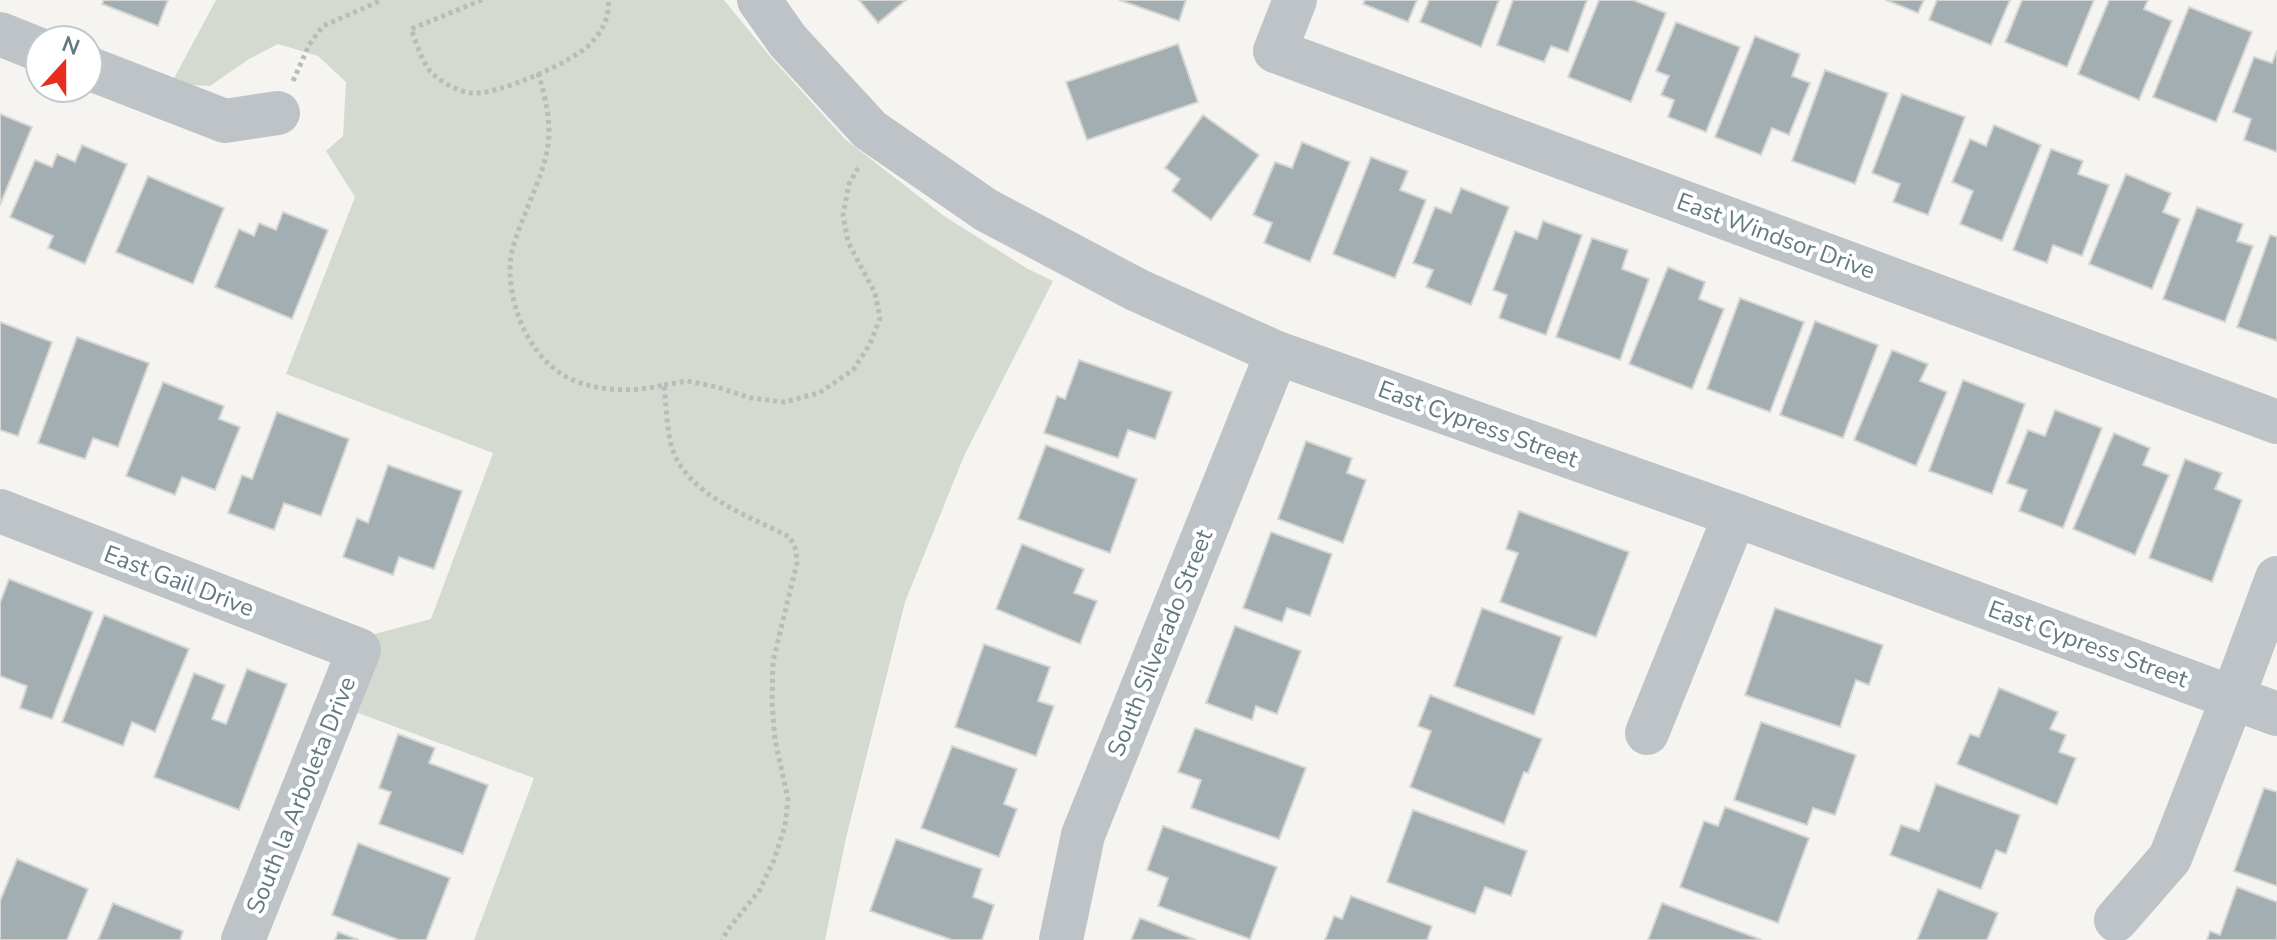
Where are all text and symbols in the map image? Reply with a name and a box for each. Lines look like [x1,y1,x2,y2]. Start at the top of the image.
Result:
north arrow [24,24,104,104]
text: N [58,29,84,63]
street label: East Windsor Drive [1672,185,1880,287]
street label: East Cypress Street [1374,373,1583,475]
street label: South Silverado Street [1100,524,1220,761]
street label: East Gail Drive [99,538,259,624]
street label: East Cypress Street [1984,593,2193,695]
street label: South la Arboleta Drive [239,672,363,918]

